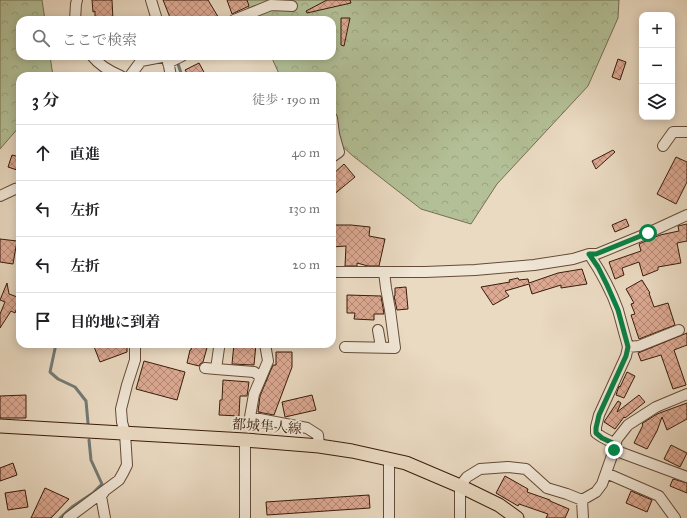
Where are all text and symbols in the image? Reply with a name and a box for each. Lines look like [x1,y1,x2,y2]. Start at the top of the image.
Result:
map controls [639,12,675,120]
button: + [639,12,675,48]
search box [16,16,336,60]
icon: search [30,27,52,49]
text: ここで検索 [62,31,137,49]
button: − [639,48,675,84]
button: layers [639,84,675,120]
text: 3 分 [32,90,59,111]
text: 徒歩 · 190 m [252,92,320,108]
icon: ahead [32,142,54,164]
text: 直進 [70,145,100,163]
text: 40 m [291,145,320,161]
icon: left [32,198,54,220]
text: 左折 [70,201,100,219]
text: 130 m [288,201,320,217]
route start [639,224,657,242]
icon: left [32,254,54,276]
text: 左折 [70,257,100,275]
text: 20 m [292,257,320,273]
icon: arrive [32,310,54,332]
text: 目的地に到着 [70,313,160,331]
street label: 都城隼人線 [231,416,302,437]
route end [605,441,623,459]

